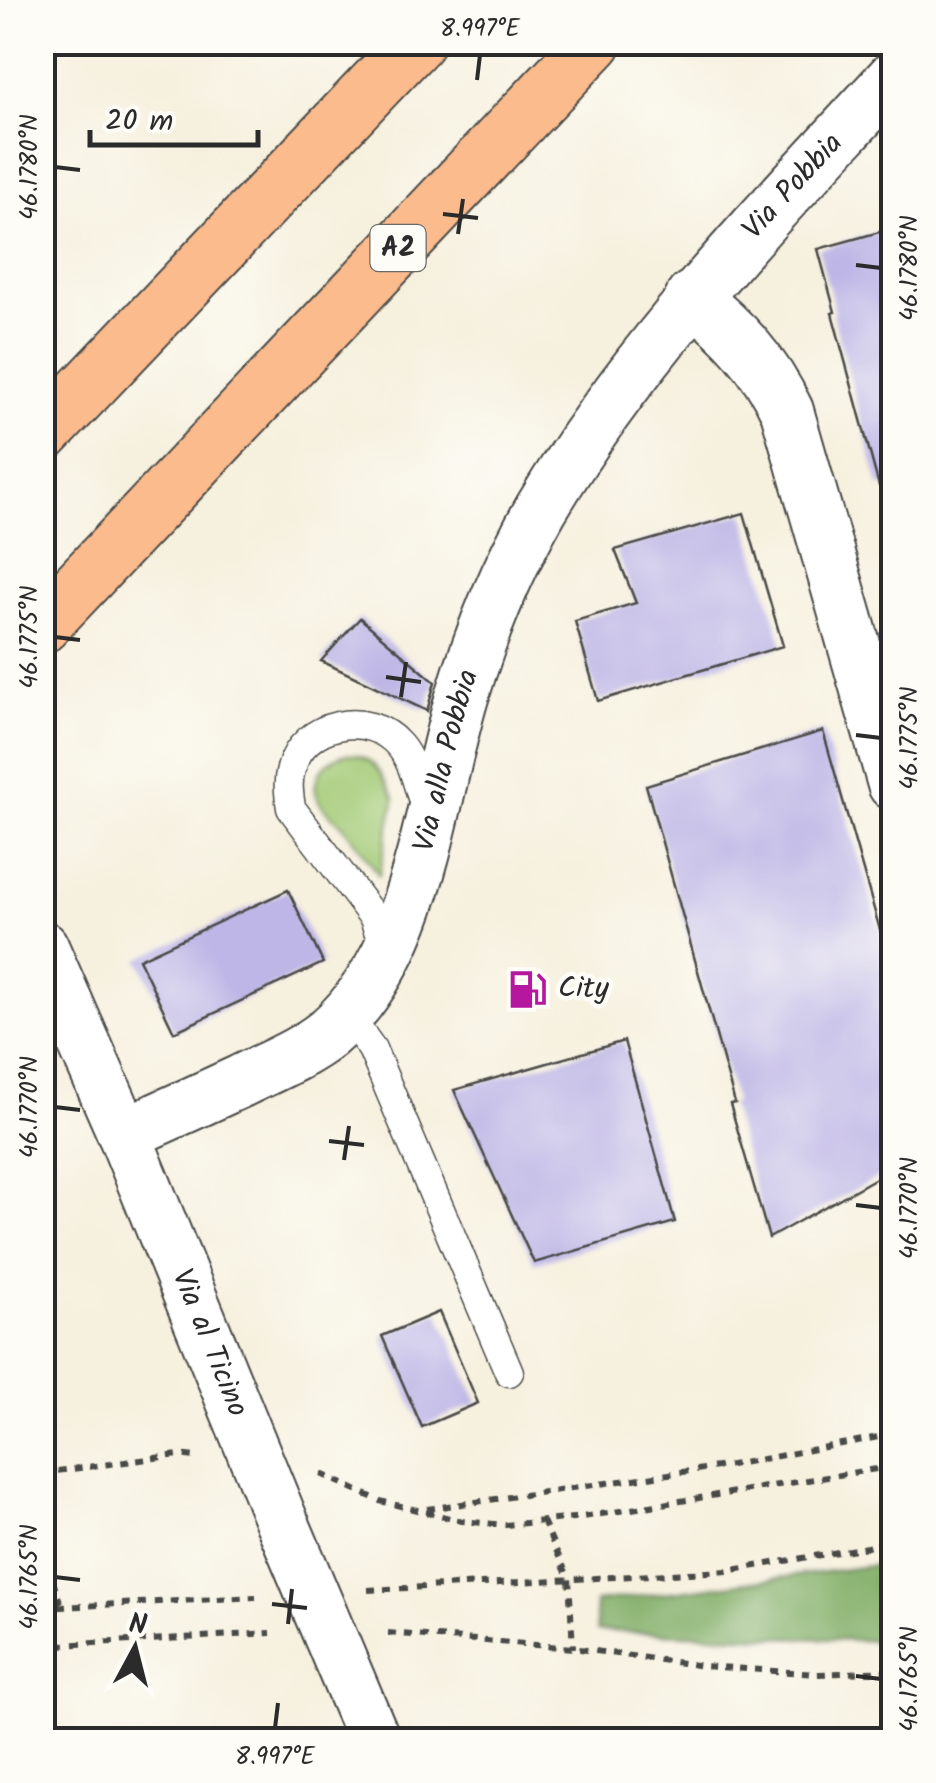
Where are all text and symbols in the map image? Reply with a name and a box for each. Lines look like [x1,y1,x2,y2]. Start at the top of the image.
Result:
text: 8.997°E [440,9,521,49]
scale bar [90,85,258,147]
text: 20 m [105,98,173,146]
text: 46.1780°N [10,114,50,220]
street label: Via Pobbia [731,122,855,251]
text: 46.1780°N [890,215,930,321]
road number: A2 [370,225,426,271]
text: 46.1775°N [10,585,50,689]
street label: Via alla Pobbia [401,663,493,857]
text: 46.1775°N [890,686,930,790]
place label: City [558,965,610,1013]
fuel station icon: City [507,968,549,1010]
text: 46.1770°N [10,1056,50,1158]
text: 46.1770°N [890,1157,930,1259]
street label: Via al Ticino [158,1262,261,1424]
text: 46.1765°N [10,1524,50,1630]
north arrow [85,1598,185,1698]
text: N [126,1602,150,1649]
text: 46.1765°N [890,1626,930,1732]
text: 8.997°E [235,1737,316,1777]

